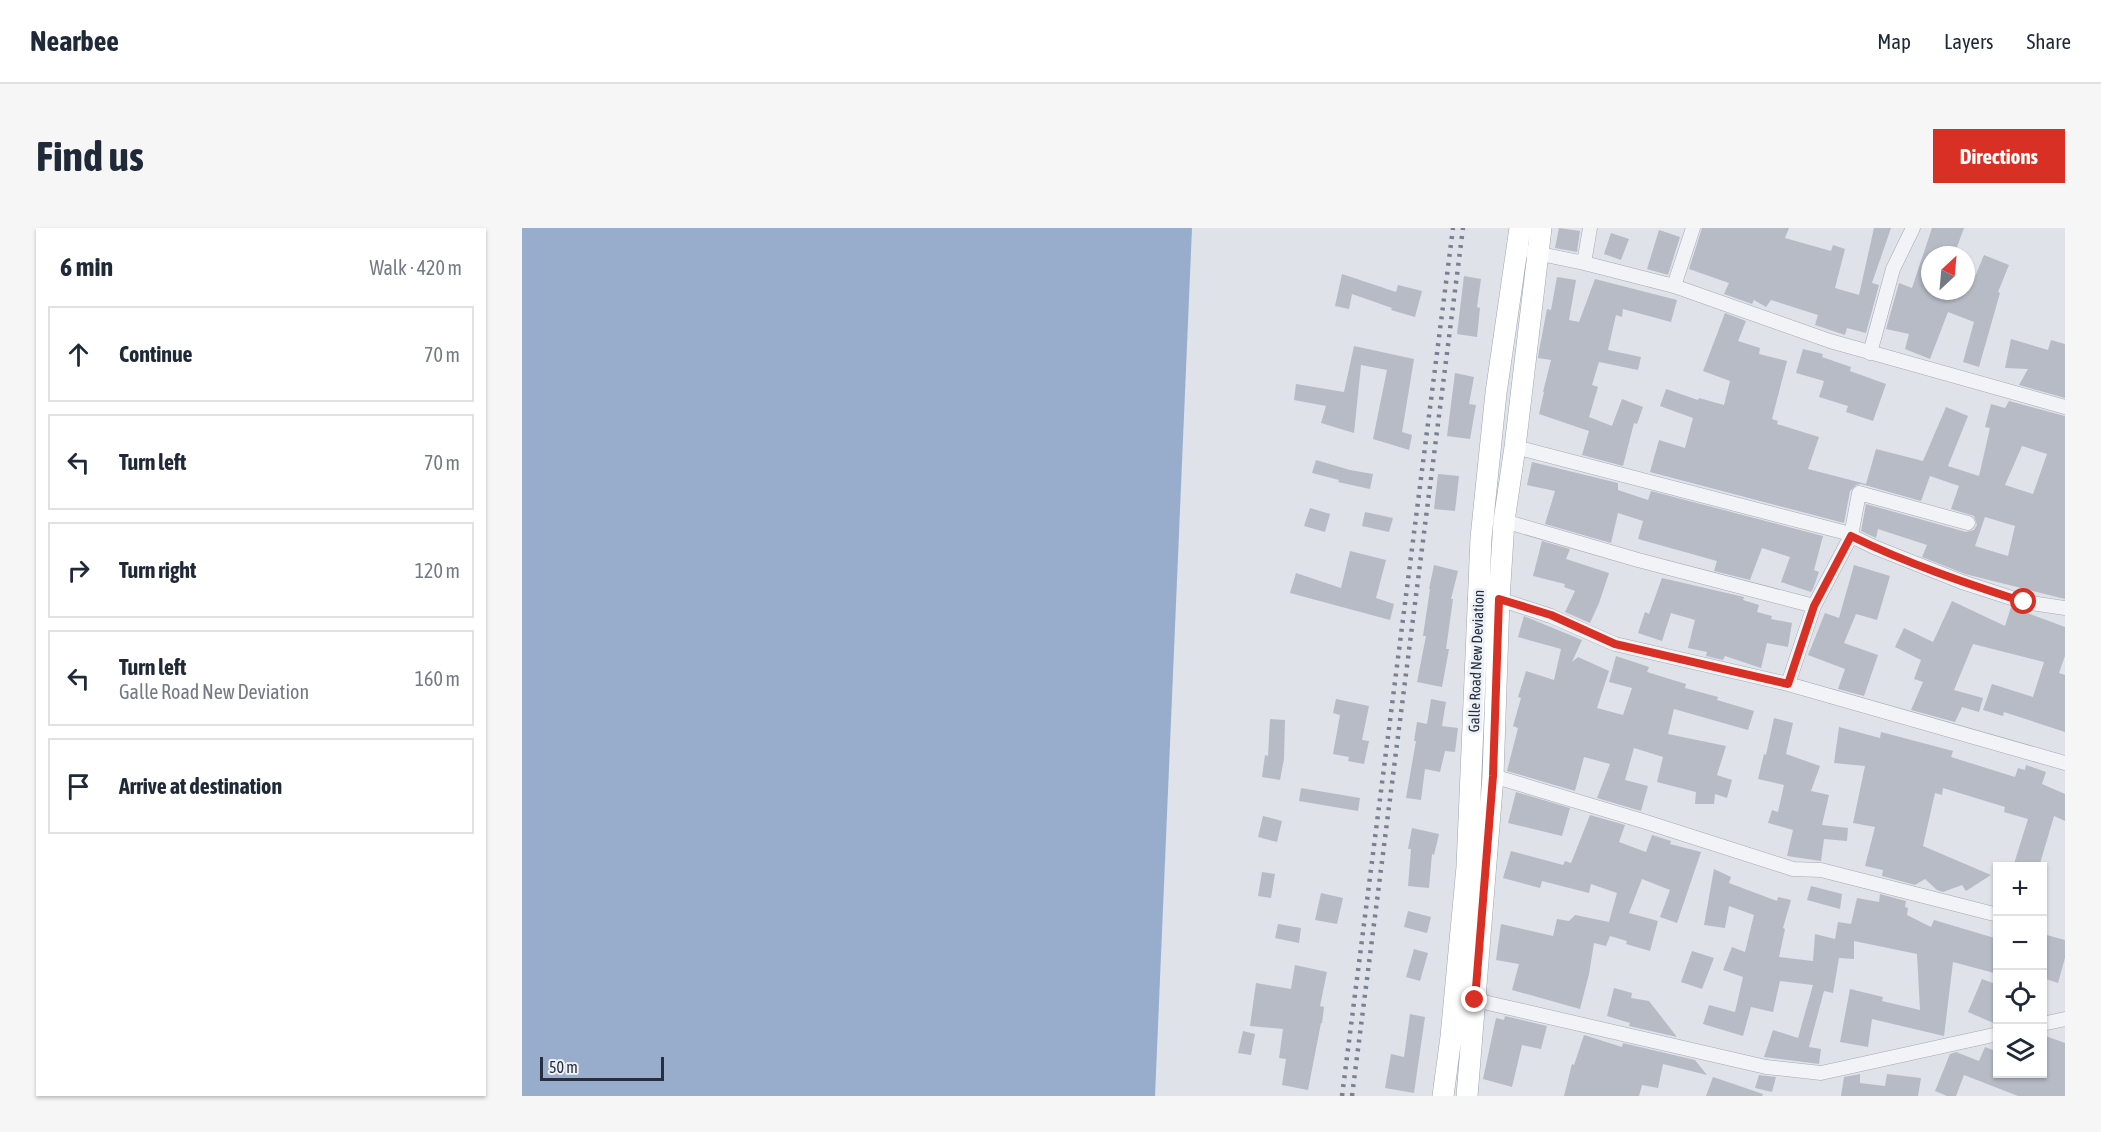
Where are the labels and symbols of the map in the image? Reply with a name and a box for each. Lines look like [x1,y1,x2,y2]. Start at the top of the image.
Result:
north arrow [1921,246,1975,300]
route start [2010,588,2036,614]
street label: Galle Road New Deviation [1465,589,1487,733]
route end [1461,986,1487,1012]
scale bar [540,1054,664,1082]

